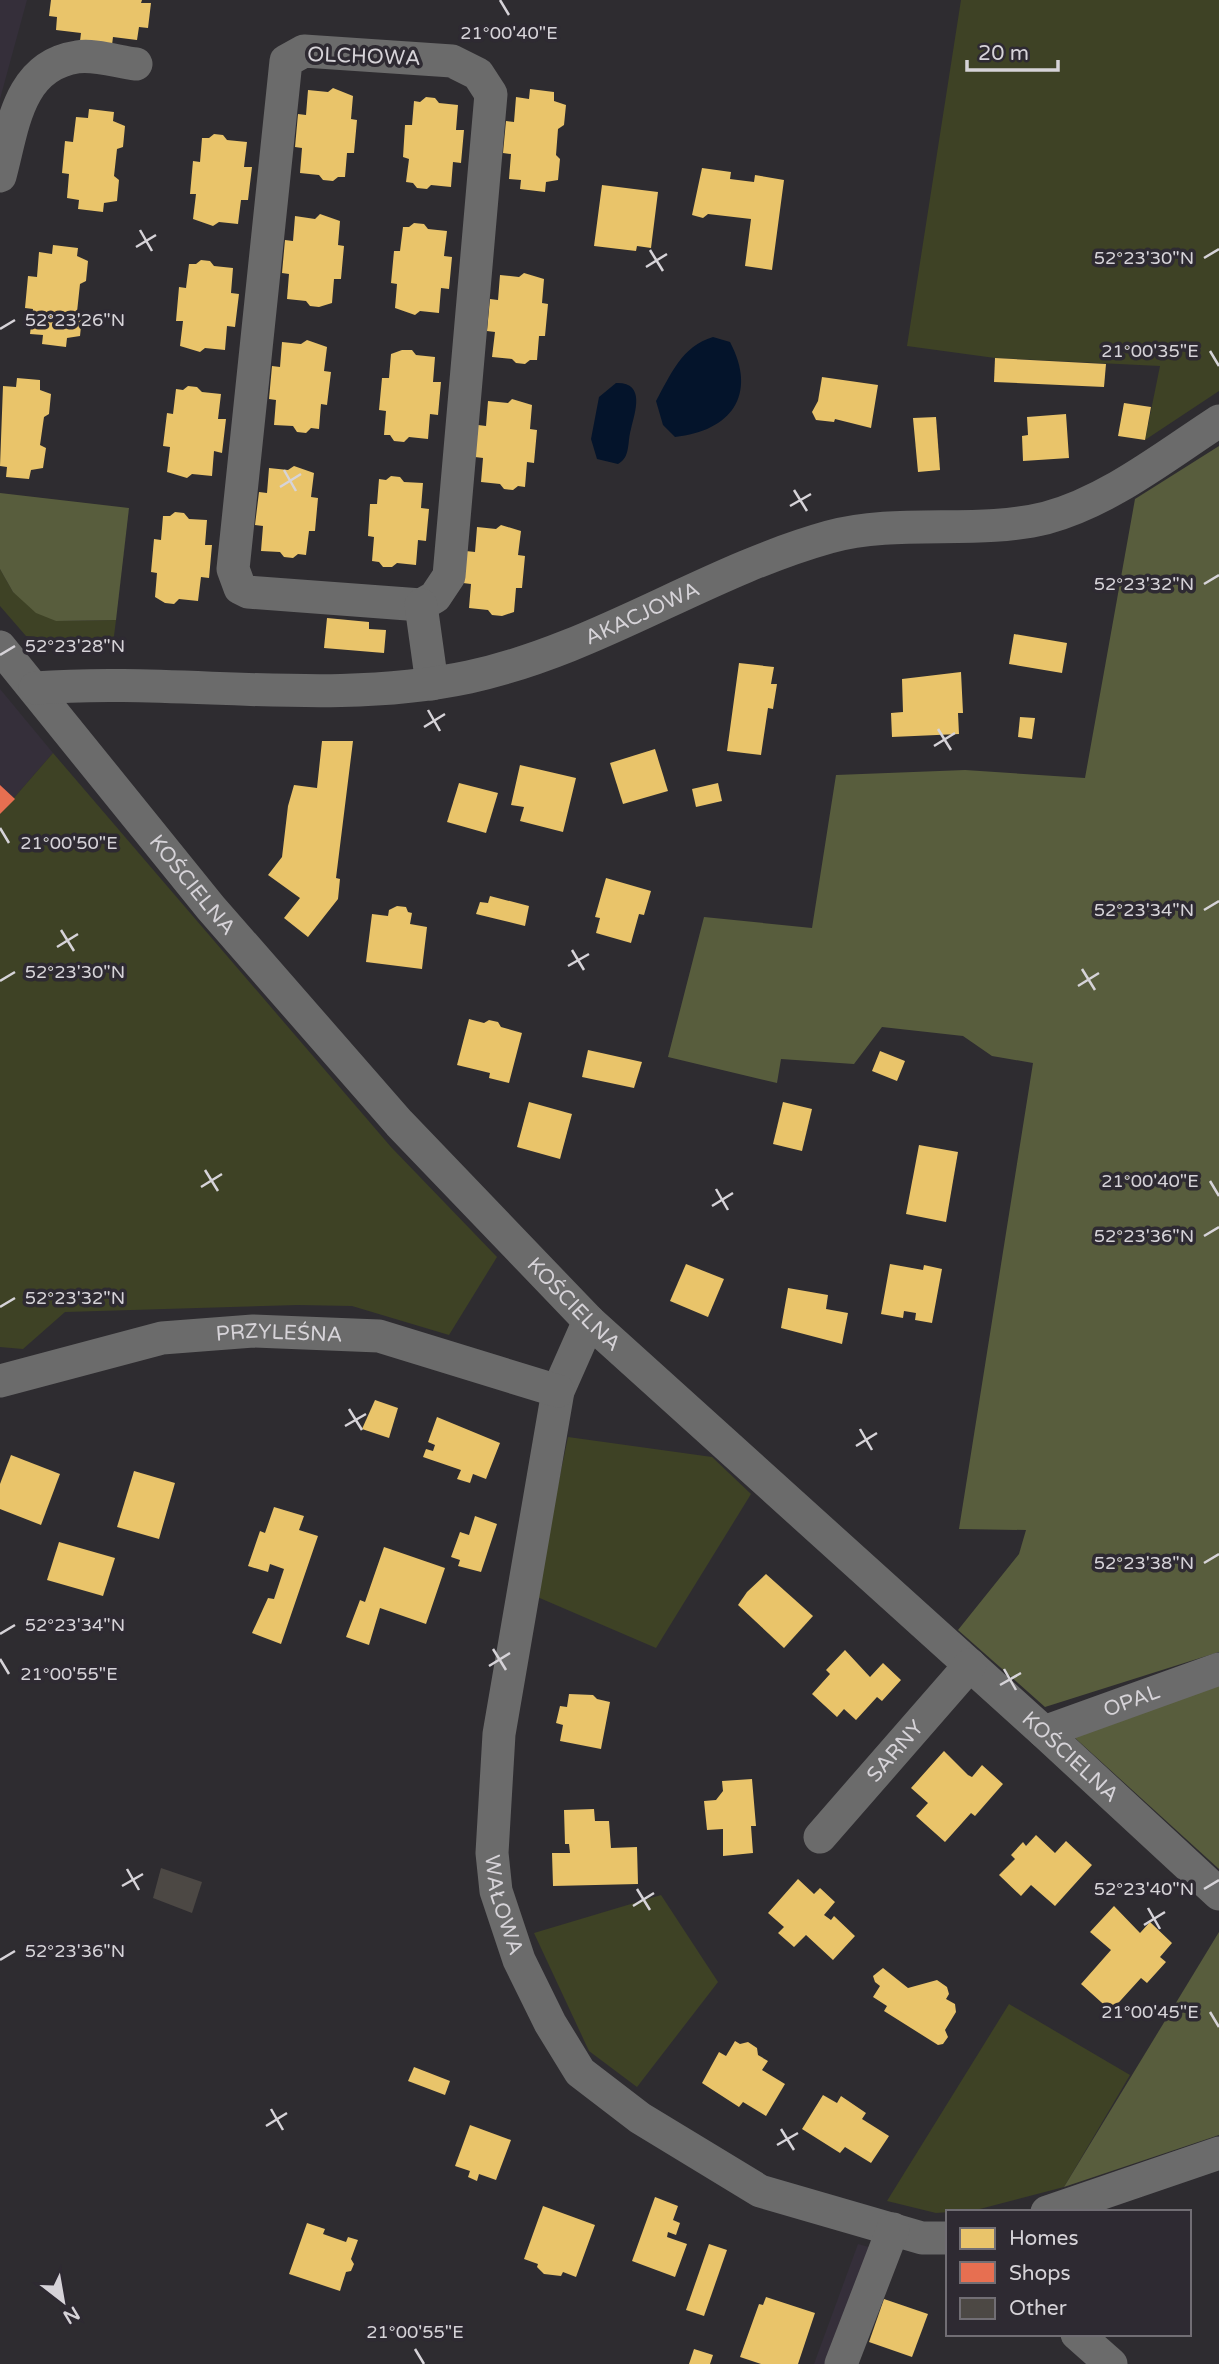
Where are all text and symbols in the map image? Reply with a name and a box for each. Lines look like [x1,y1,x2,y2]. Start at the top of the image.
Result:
text: 21°00'40"E [460,22,558,44]
scale bar [967,28,1058,72]
text: 20 m [978,41,1029,66]
street label: OLCHOWA [307,42,421,71]
text: 52°23'30"N [1094,247,1194,269]
text: 52°23'26"N [25,309,125,331]
text: 21°00'35"E [1101,340,1199,362]
text: 52°23'32"N [1094,573,1194,595]
street label: AKACJOWA [581,577,704,650]
text: 52°23'28"N [25,635,125,657]
street label: KOŚCIELNA [144,830,241,940]
text: 21°00'50"E [20,832,118,854]
text: 52°23'34"N [1094,899,1194,921]
text: 52°23'30"N [25,961,125,983]
text: 21°00'40"E [1101,1170,1199,1192]
text: 52°23'36"N [1094,1225,1194,1247]
street label: KOŚCIELNA [522,1252,626,1356]
text: 52°23'32"N [25,1287,125,1309]
street label: PRZYLEŚNA [215,1319,343,1348]
text: 52°23'38"N [1094,1552,1194,1574]
text: 52°23'34"N [25,1614,125,1636]
text: 21°00'55"E [20,1663,118,1685]
street label: OPAL [1100,1679,1163,1723]
street label: KOŚCIELNA [1017,1706,1124,1808]
street label: SARNY [862,1715,929,1787]
street label: WAŁOWA [479,1853,528,1958]
text: 52°23'40"N [1094,1878,1194,1900]
text: 52°23'36"N [25,1940,125,1962]
text: 21°00'45"E [1101,2001,1199,2023]
legend [946,2210,1191,2336]
text: Homes [1009,2226,1079,2251]
text: Shops [1009,2261,1071,2286]
north arrow [28,2266,98,2336]
text: Other [1009,2296,1067,2321]
text: N [59,2301,83,2328]
text: 21°00'55"E [366,2321,464,2343]

